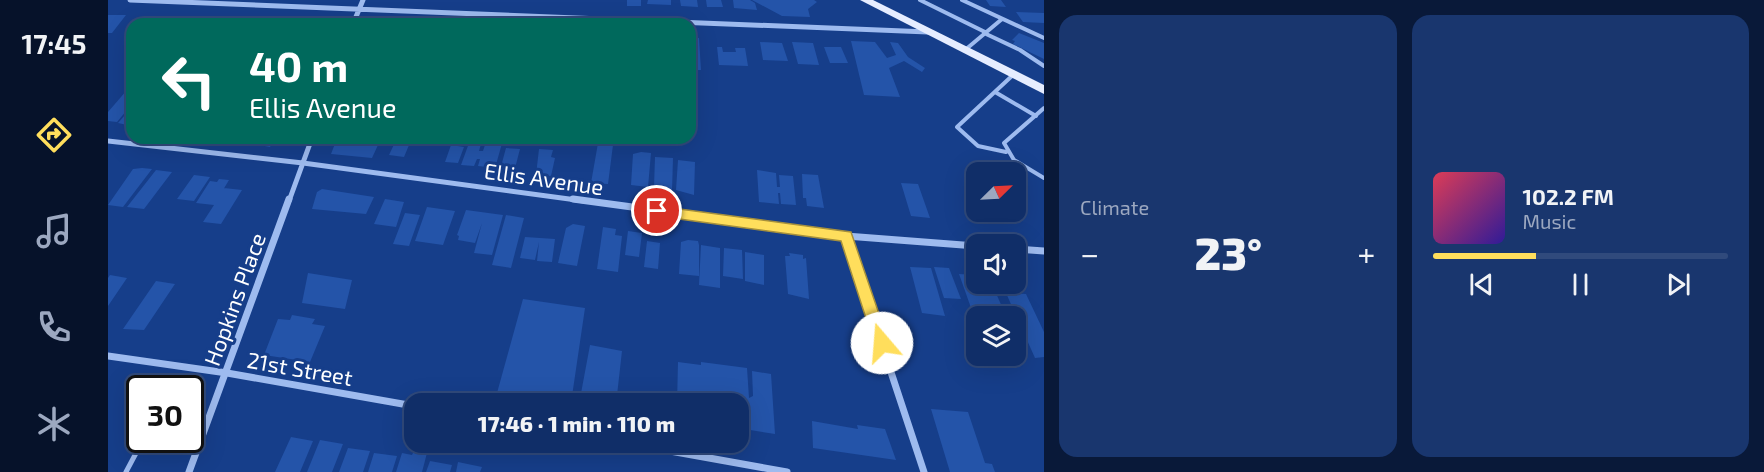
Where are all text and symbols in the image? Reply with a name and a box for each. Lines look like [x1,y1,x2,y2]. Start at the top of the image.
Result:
text: 17:45 [22,27,86,59]
text: 40 m [249,40,348,90]
icon: left [150,42,228,120]
text: Ellis Avenue [249,91,396,123]
icon: directions [33,114,75,156]
street label: Ellis Avenue [483,157,605,199]
north arrow [966,162,1026,222]
map controls [966,162,1026,366]
text: 102.2 FM [1523,183,1614,209]
pin [631,185,682,236]
icon: arrive [640,194,673,227]
text: Climate [1080,195,1149,219]
text: Music [1523,209,1576,233]
icon: music [33,210,75,252]
text: 23° [1195,225,1262,279]
street label: Hopkins Place [198,229,270,369]
text: − [1080,233,1099,273]
text: + [1357,233,1375,273]
button: sound [966,234,1026,294]
icon: previous [1465,268,1498,301]
icon: pause [1564,268,1597,301]
icon: next [1662,268,1695,301]
icon: phone [33,306,75,348]
button: layers [966,306,1026,366]
position arrow [850,311,914,375]
street label: 21st Street [245,346,355,390]
speed limit sign: 30 [126,375,204,453]
icon: climate [33,403,75,445]
text: 17:46 · 1 min · 110 m [478,410,675,436]

